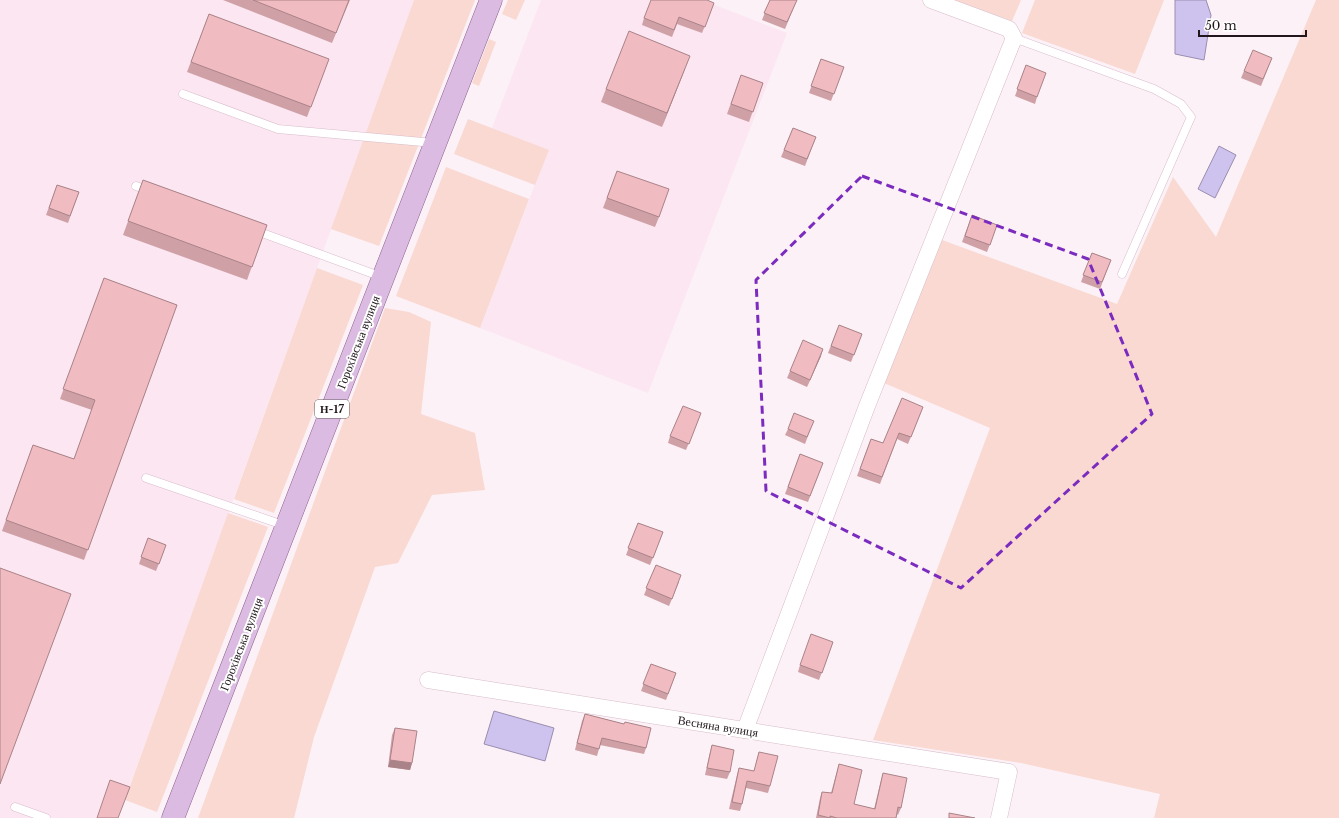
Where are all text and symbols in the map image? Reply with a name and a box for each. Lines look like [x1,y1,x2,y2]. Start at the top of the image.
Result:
scale bar [1199,12,1306,38]
text: 50 m [1205,18,1237,33]
street label: Горохівська вулиця [333,293,383,391]
road number: Н-17 [315,400,349,418]
street label: Горохівська вулиця [216,595,266,693]
street label: Весняна вулиця [677,712,760,740]

